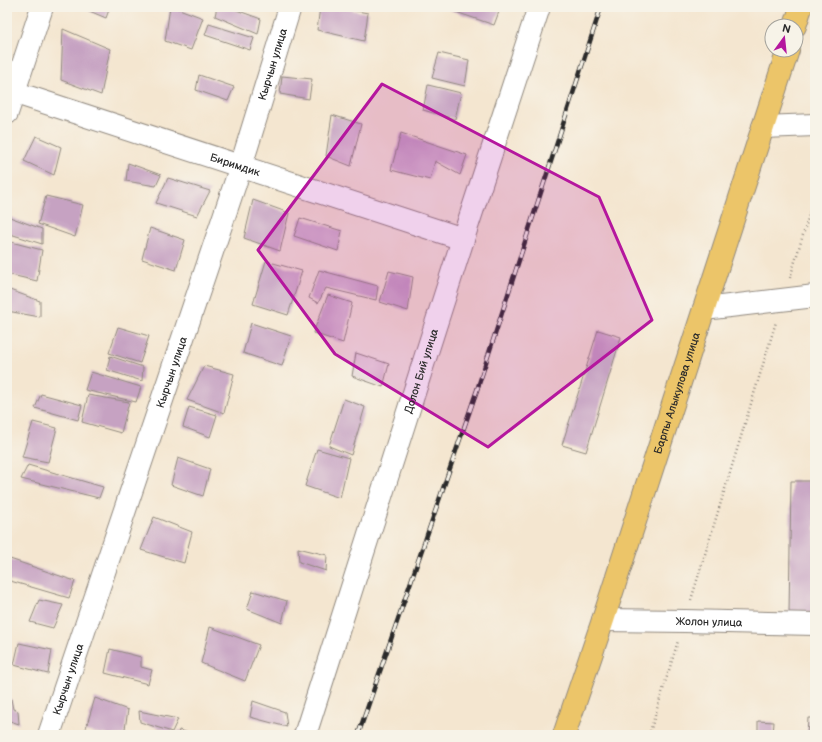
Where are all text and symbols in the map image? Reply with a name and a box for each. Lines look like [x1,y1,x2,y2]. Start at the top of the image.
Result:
north arrow [764,18,804,58]
text: N [781,21,792,36]
street label: Кырчын улица [255,26,290,102]
street label: Биримдик [208,150,262,179]
street label: Долон Бий улица [401,327,441,415]
street label: Барпы Алыкулова улица [651,330,703,456]
street label: Кырчын улица [153,334,190,409]
street label: Жолон улица [675,614,743,629]
street label: Кырчын улица [50,641,86,716]

